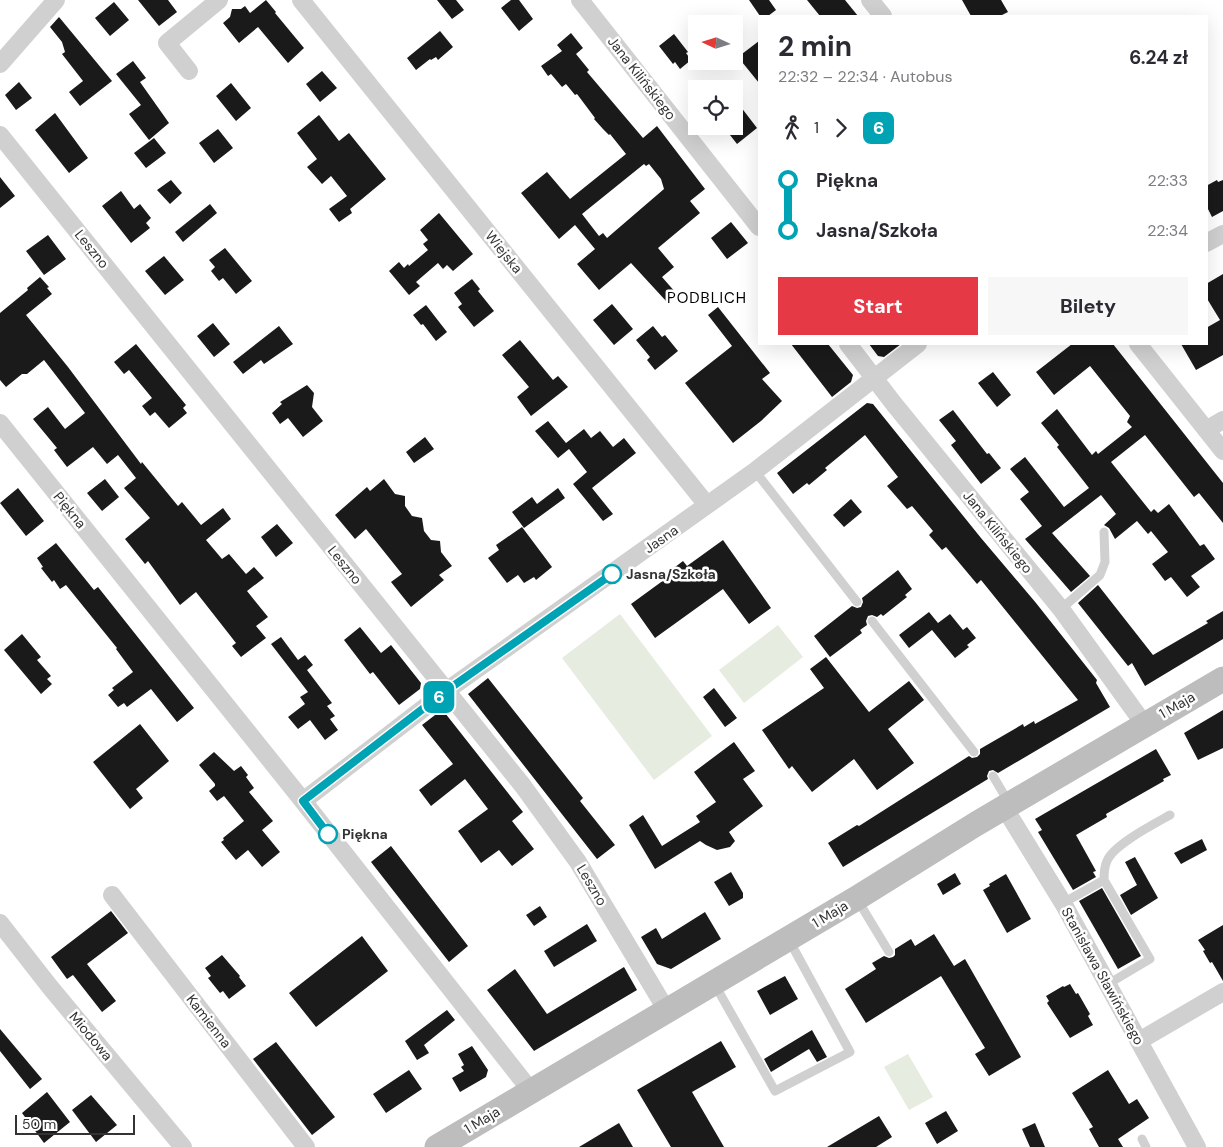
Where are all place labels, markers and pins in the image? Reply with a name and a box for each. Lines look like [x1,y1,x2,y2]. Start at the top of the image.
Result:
marker: Jasna/Szkoła [602,564,622,584]
place label: Jasna/Szkoła [626,565,716,583]
marker: Piękna [318,824,338,844]
place label: Piękna [342,825,388,843]

